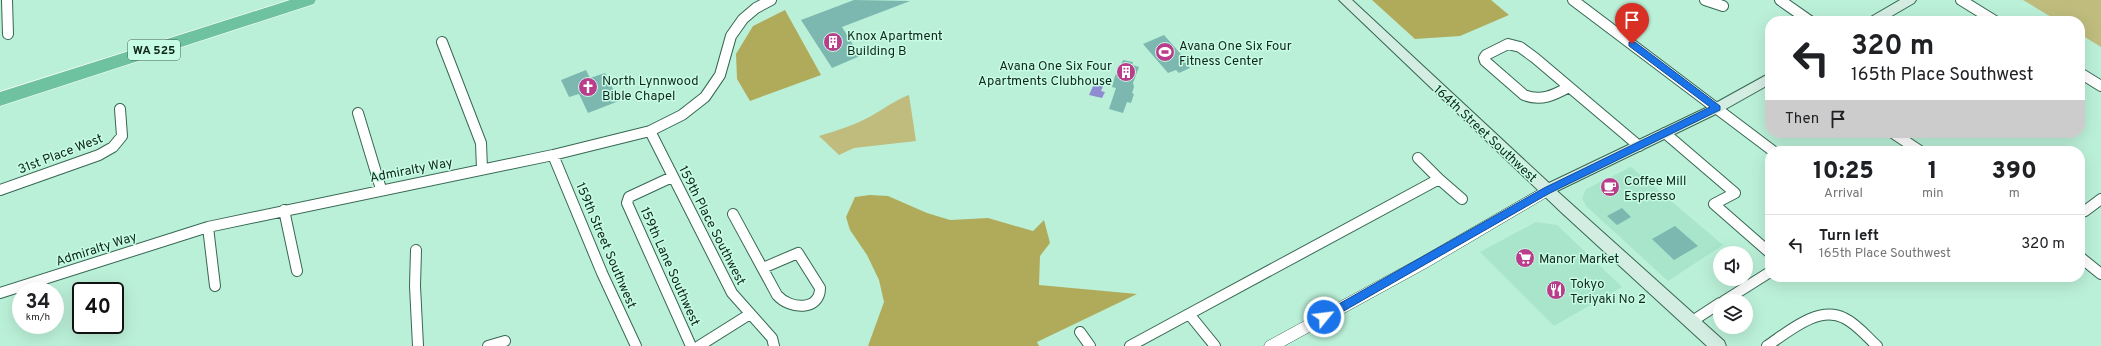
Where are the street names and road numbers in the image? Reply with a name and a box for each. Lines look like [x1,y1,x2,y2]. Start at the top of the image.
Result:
road number: WA 525 [128,40,180,60]
street label: 164th Street Southwest [1430,82,1540,187]
street label: 31st Place West [16,131,106,178]
street label: Admiralty Way [369,155,454,187]
street label: 159th Place Southwest [674,164,748,288]
street label: 159th Street Southwest [571,180,639,311]
street label: 159th Lane Southwest [636,205,703,329]
street label: Admiralty Way [54,229,139,270]

